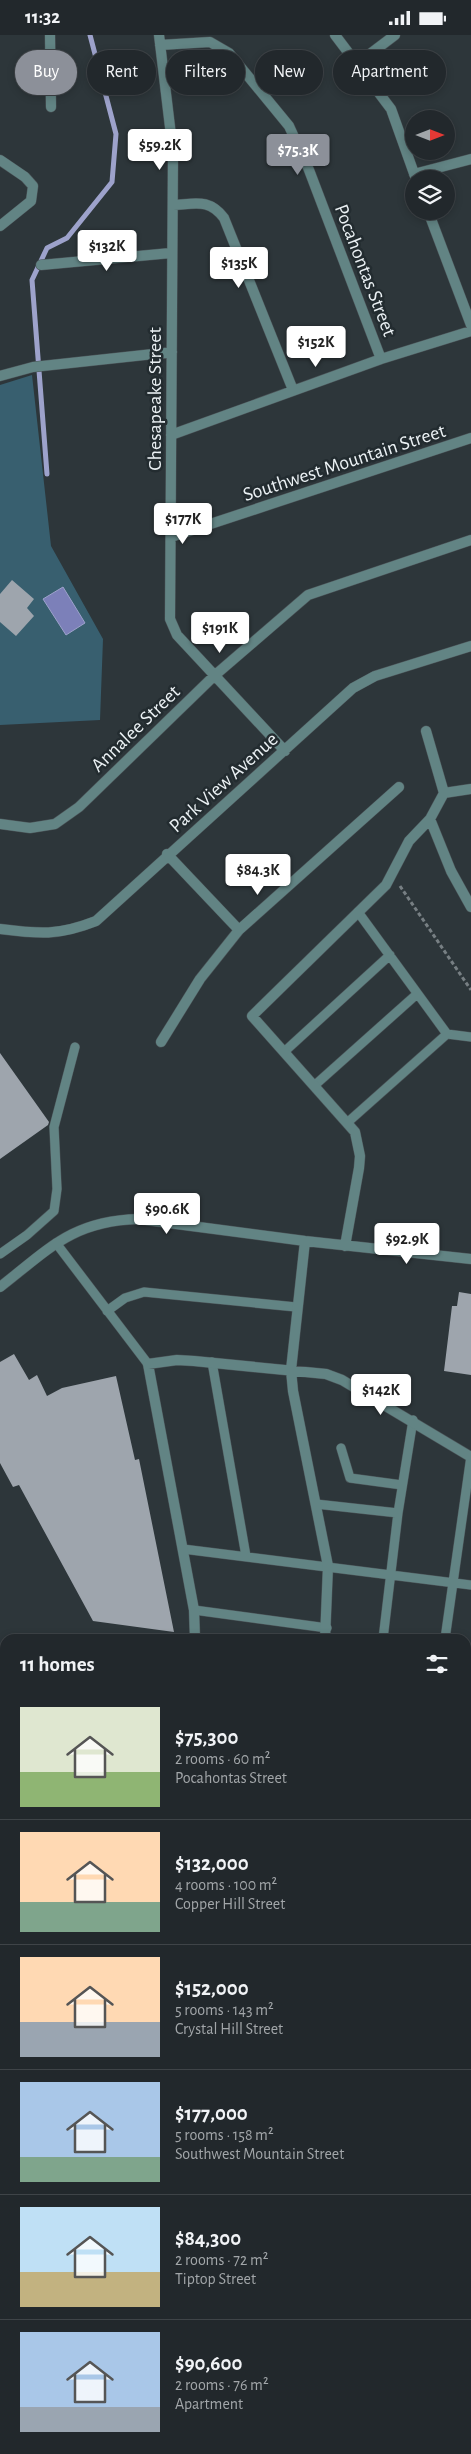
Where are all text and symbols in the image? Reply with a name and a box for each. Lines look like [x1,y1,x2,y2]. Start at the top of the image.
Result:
text: 11:32 [25,8,60,27]
chip: Buy [15,50,77,95]
chip: Rent [87,50,156,95]
chip: Filters [166,50,245,95]
chip: New [255,50,323,95]
chip: Apartment [333,50,446,95]
north arrow [405,110,455,160]
map controls [405,110,455,220]
pin: $59.2K [119,129,201,171]
pin: $75.3K [257,133,339,176]
text: $59.2K [139,137,181,153]
text: $75.3K [278,142,318,158]
button: layers [405,170,455,220]
street label: Pocahontas Street [331,201,400,340]
pin: $132K [72,229,142,272]
text: $132K [89,238,125,254]
pin: $135K [204,247,274,289]
text: $135K [221,255,257,271]
pin: $152K [281,325,351,368]
street label: Chesapeake Street [145,327,165,471]
text: $152K [298,334,334,350]
street label: Southwest Mountain Street [241,421,449,505]
pin: $177K [148,503,218,545]
text: $177K [165,511,201,527]
pin: $191K [185,611,255,654]
text: $191K [202,620,238,636]
street label: Annalee Street [87,681,184,776]
street label: Park View Avenue [166,729,282,836]
pin: $84.3K [217,853,299,896]
text: $84.3K [236,862,280,878]
pin: $90.6K [126,1193,208,1235]
text: $90.6K [145,1201,189,1217]
pin: $92.9K [366,1223,448,1265]
text: $92.9K [385,1231,429,1247]
pin: $142K [346,1373,416,1416]
text: $142K [362,1382,400,1398]
icon: filters [423,1650,451,1678]
text: 11 homes [20,1654,95,1675]
icon: home [60,1727,120,1787]
text: $75,300 [175,1727,238,1748]
text: 2 rooms · 60 m² [175,1751,270,1767]
text: Pocahontas Street [175,1770,287,1786]
icon: home [60,1852,120,1912]
text: $132,000 [175,1853,249,1874]
text: 4 rooms · 100 m² [175,1877,277,1893]
text: Copper Hill Street [175,1896,285,1912]
icon: home [60,1977,120,2037]
text: $152,000 [175,1978,249,1999]
text: 5 rooms · 143 m² [175,2002,274,2018]
text: Crystal Hill Street [175,2021,283,2037]
icon: home [60,2102,120,2162]
text: $177,000 [175,2103,248,2124]
text: 5 rooms · 158 m² [175,2127,274,2143]
text: Southwest Mountain Street [175,2146,344,2162]
icon: home [60,2227,120,2287]
text: $84,300 [175,2228,241,2249]
text: 2 rooms · 72 m² [175,2252,268,2268]
text: Tiptop Street [175,2271,256,2287]
icon: home [60,2352,120,2412]
text: $90,600 [175,2353,242,2374]
text: 2 rooms · 76 m² [175,2377,269,2393]
text: Apartment [175,2396,243,2412]

